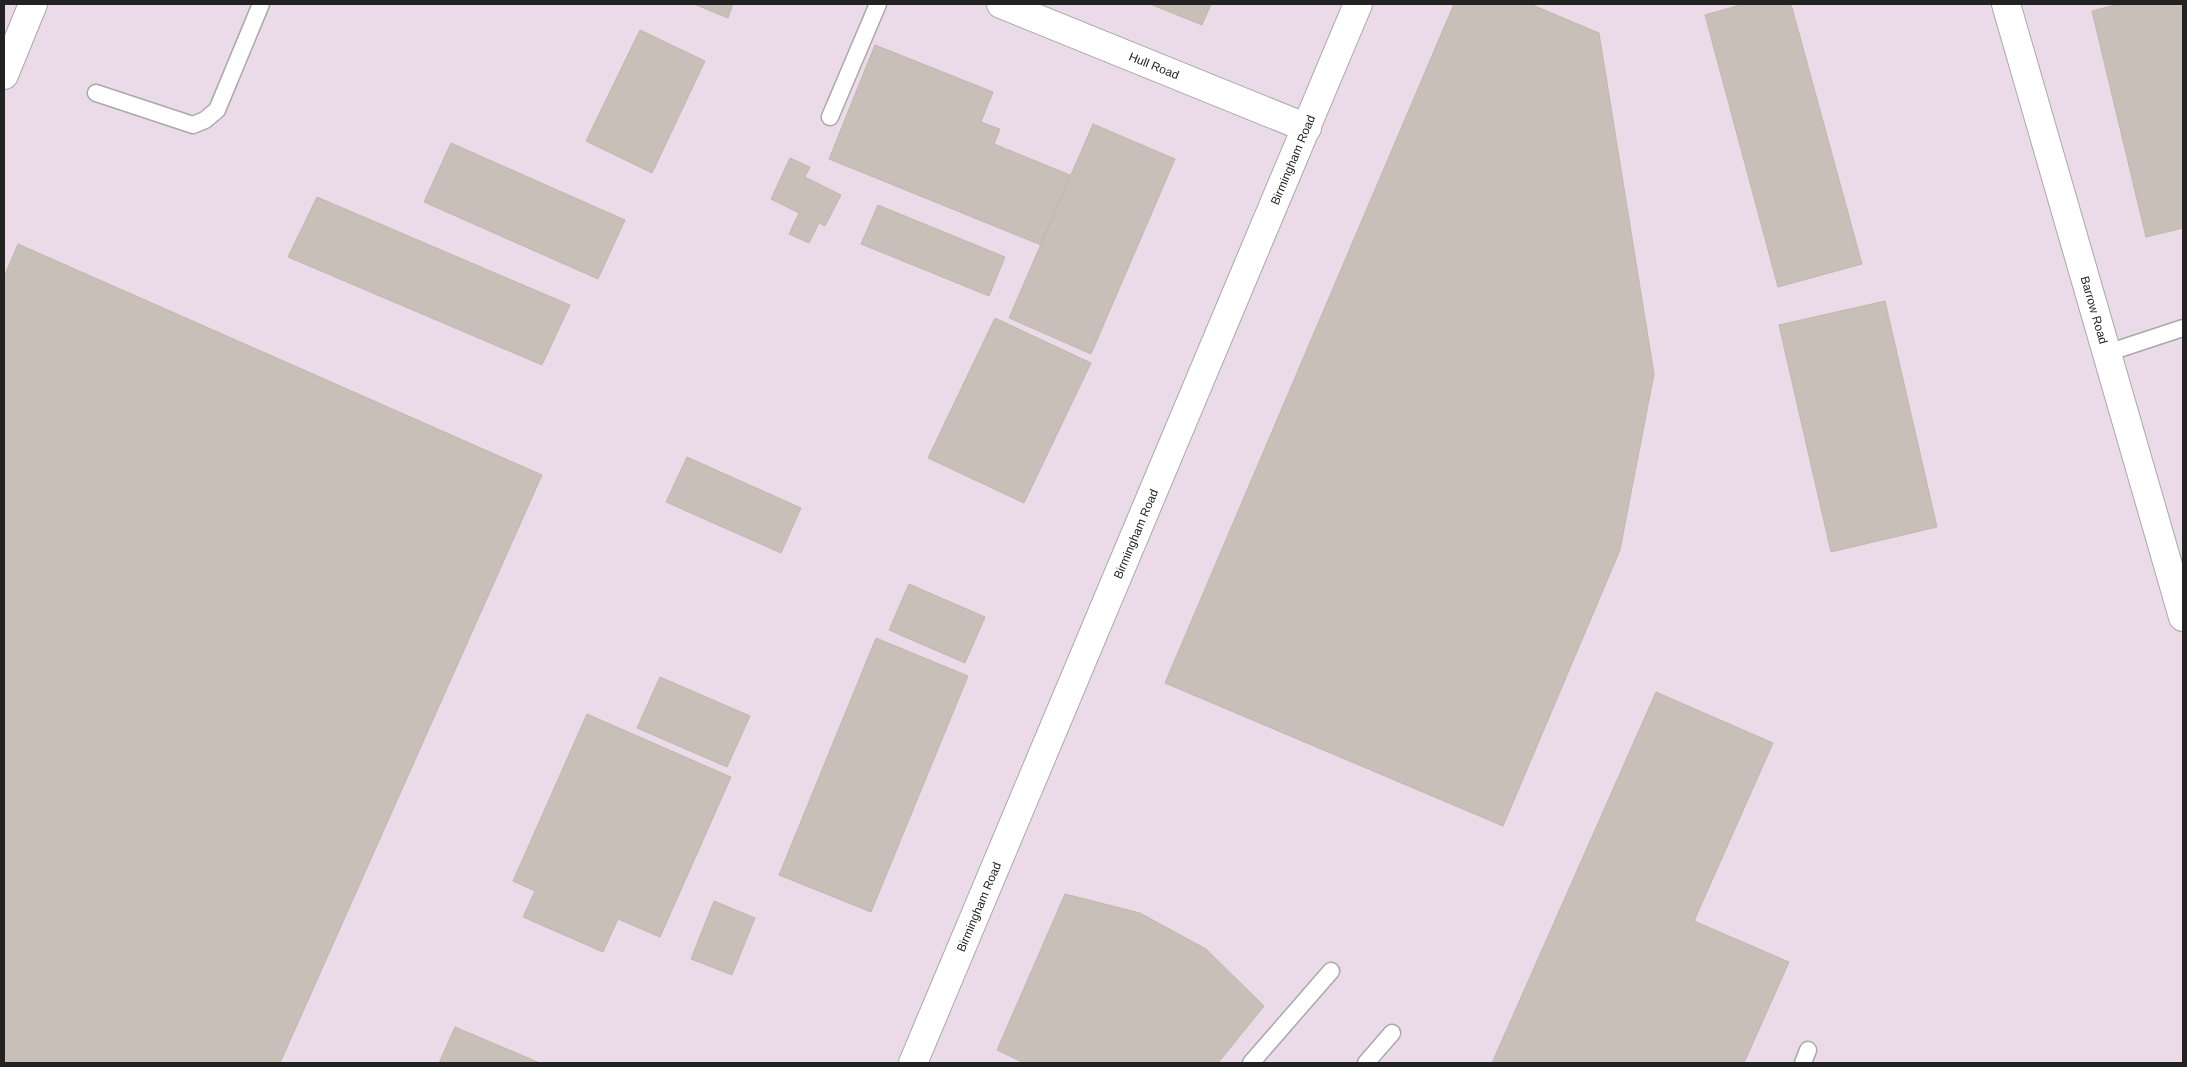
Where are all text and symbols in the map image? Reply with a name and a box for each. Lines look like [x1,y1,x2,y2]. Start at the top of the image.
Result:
street label: Hull Road [1127,50,1181,82]
street label: Birmingham Road [1268,113,1318,207]
street label: Barrow Road [2078,274,2110,346]
street label: Birmingham Road [1111,487,1161,581]
street label: Birmingham Road [954,860,1004,954]

